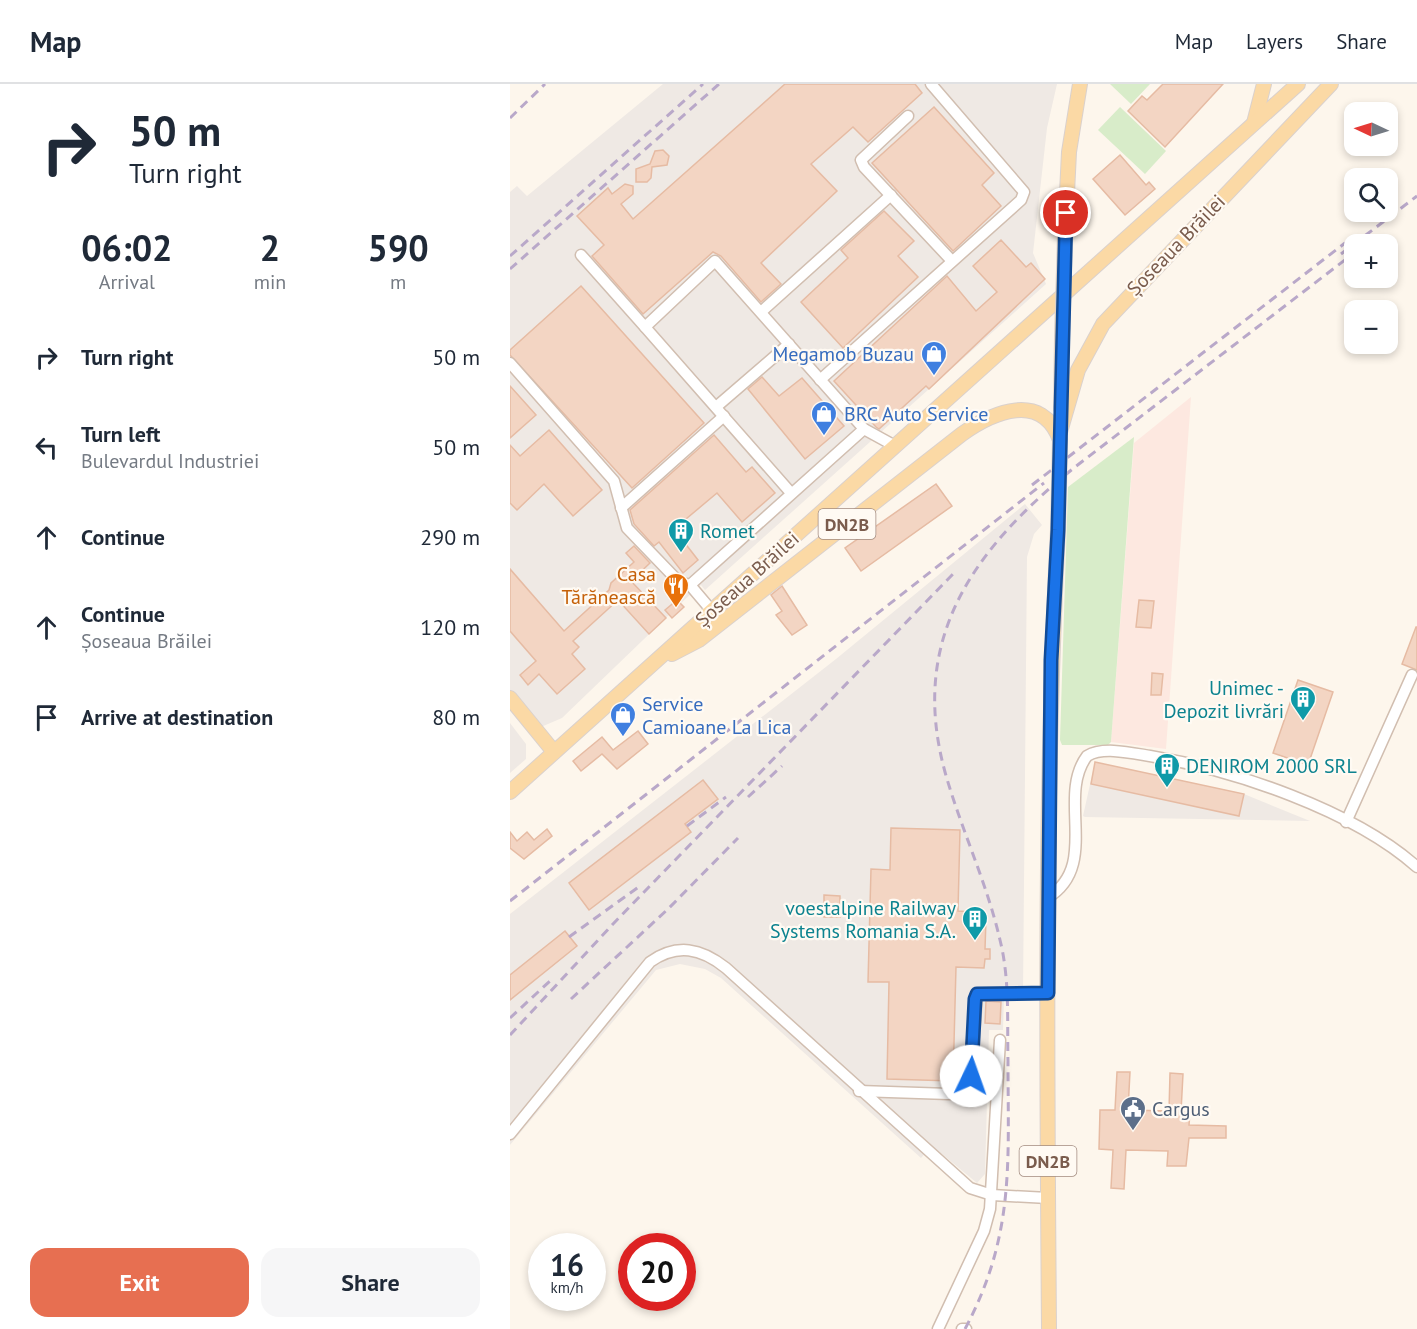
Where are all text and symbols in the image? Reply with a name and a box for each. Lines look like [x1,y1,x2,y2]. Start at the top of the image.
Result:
text: Map [30,23,81,60]
text: Map [1175,28,1213,55]
text: Layers [1246,28,1303,55]
text: Share [1336,28,1387,55]
north arrow [1344,102,1398,156]
map controls [1344,102,1398,354]
text: 50 m [129,103,221,158]
icon: right [30,108,108,186]
text: Turn right [129,156,242,190]
button: search [1344,168,1398,222]
pin [1040,187,1091,238]
street label: Șoseaua Brăilei [1121,189,1231,301]
icon: arrive [1049,196,1082,229]
text: 06:02 [81,224,173,271]
text: 2 [260,224,280,271]
text: 590 [368,224,429,271]
button: + [1344,234,1398,288]
text: Arrival [99,269,155,295]
text: min [254,269,286,295]
text: m [390,269,406,295]
button: − [1344,300,1398,354]
shop icon: Megamob Buzau [919,339,949,377]
icon: right [30,341,63,374]
place label: Megamob Buzau [772,341,914,367]
text: Turn right [81,343,173,371]
text: 50 m [432,343,480,371]
shop icon: BRC Auto Service [809,399,839,437]
place label: BRC Auto Service [844,401,988,427]
text: Turn left [81,420,161,448]
icon: left [30,431,63,464]
text: 50 m [432,433,480,461]
text: Bulevardul Industriei [81,448,259,474]
road number: DN2B [818,509,876,539]
building icon: Romet [666,516,696,554]
place label: Romet [700,518,755,544]
icon: ahead [30,521,63,554]
text: Continue [81,523,165,551]
text: 290 m [420,523,480,551]
street label: Șoseaua Brăilei [690,526,804,632]
place label: Casa Tărănească [561,561,656,610]
restaurant icon: Casa Tărănească [661,571,691,609]
text: Continue [81,600,165,628]
icon: ahead [30,611,63,644]
text: 120 m [420,613,480,641]
text: Șoseaua Brăilei [81,628,212,654]
place label: Unimec - Depozit livrări [1163,675,1284,724]
building icon: Unimec - Depozit livrări [1288,684,1318,722]
place label: Service Camioane La Lica [642,691,792,740]
shop icon: Service Camioane La Lica [608,700,638,738]
icon: arrive [30,701,63,734]
text: Arrive at destination [81,703,273,731]
text: 80 m [432,703,480,731]
building icon: DENIROM 2000 SRL [1152,751,1182,789]
place label: DENIROM 2000 SRL [1186,753,1357,779]
place label: voestalpine Railway Systems Romania S.A. [770,895,957,944]
building icon: voestalpine Railway Systems Romania S.A. [960,904,990,942]
position arrow [939,1044,1003,1108]
public building icon: Cargus [1118,1094,1148,1132]
place label: Cargus [1152,1096,1210,1122]
road number: DN2B [1020,1146,1076,1176]
speed limit sign: 20 [618,1233,696,1311]
text: 16 [550,1245,584,1284]
button: Exit [30,1248,249,1317]
button: Share [261,1248,480,1317]
text: km/h [551,1278,583,1297]

